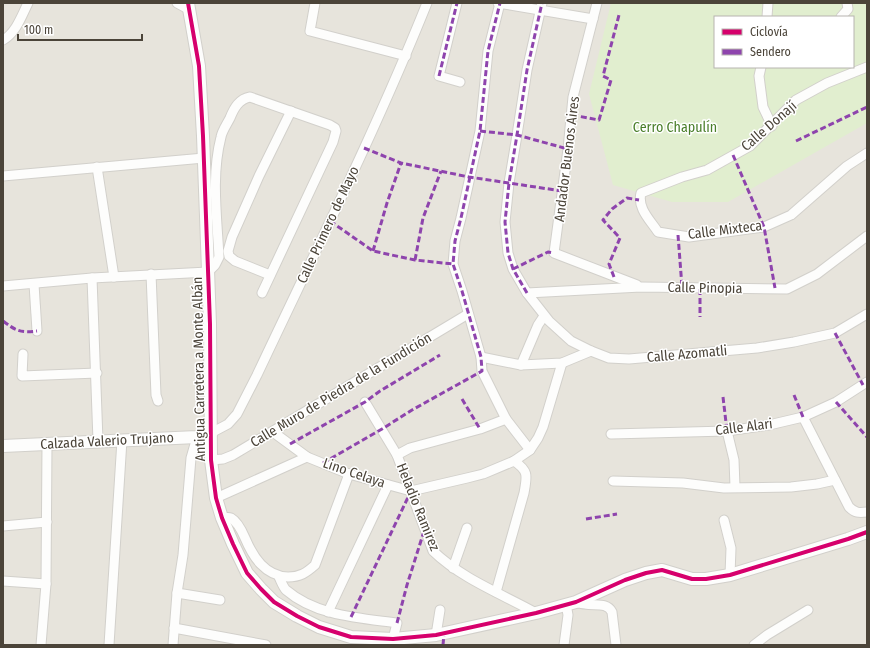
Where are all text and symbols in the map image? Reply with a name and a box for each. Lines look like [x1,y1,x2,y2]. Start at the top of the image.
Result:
scale bar [18,16,142,42]
legend [714,16,854,68]
text: 100 m [24,23,53,37]
text: Ciclovía [750,25,788,39]
text: Sendero [750,45,791,59]
street label: Andador Buenos Aires [551,95,583,223]
street label: Calle Donají [738,97,801,155]
park label: Cerro Chapulín [633,119,717,136]
street label: Calle Primero de Mayo [293,164,363,286]
street label: Calle Mixteca [687,217,763,243]
street label: Antigua Carretera a Monte Albán [189,276,209,462]
street label: Calle Pinopia [668,279,743,297]
street label: Calle Muro de Piedra de la Fundición [247,329,435,451]
street label: Calle Azomatli [646,342,728,366]
street label: Calle Alari [714,415,774,439]
street label: Calzada Valerio Trujano [40,429,174,453]
street label: Lino Celaya [321,454,387,492]
street label: Heladio Ramirez [393,461,443,554]

